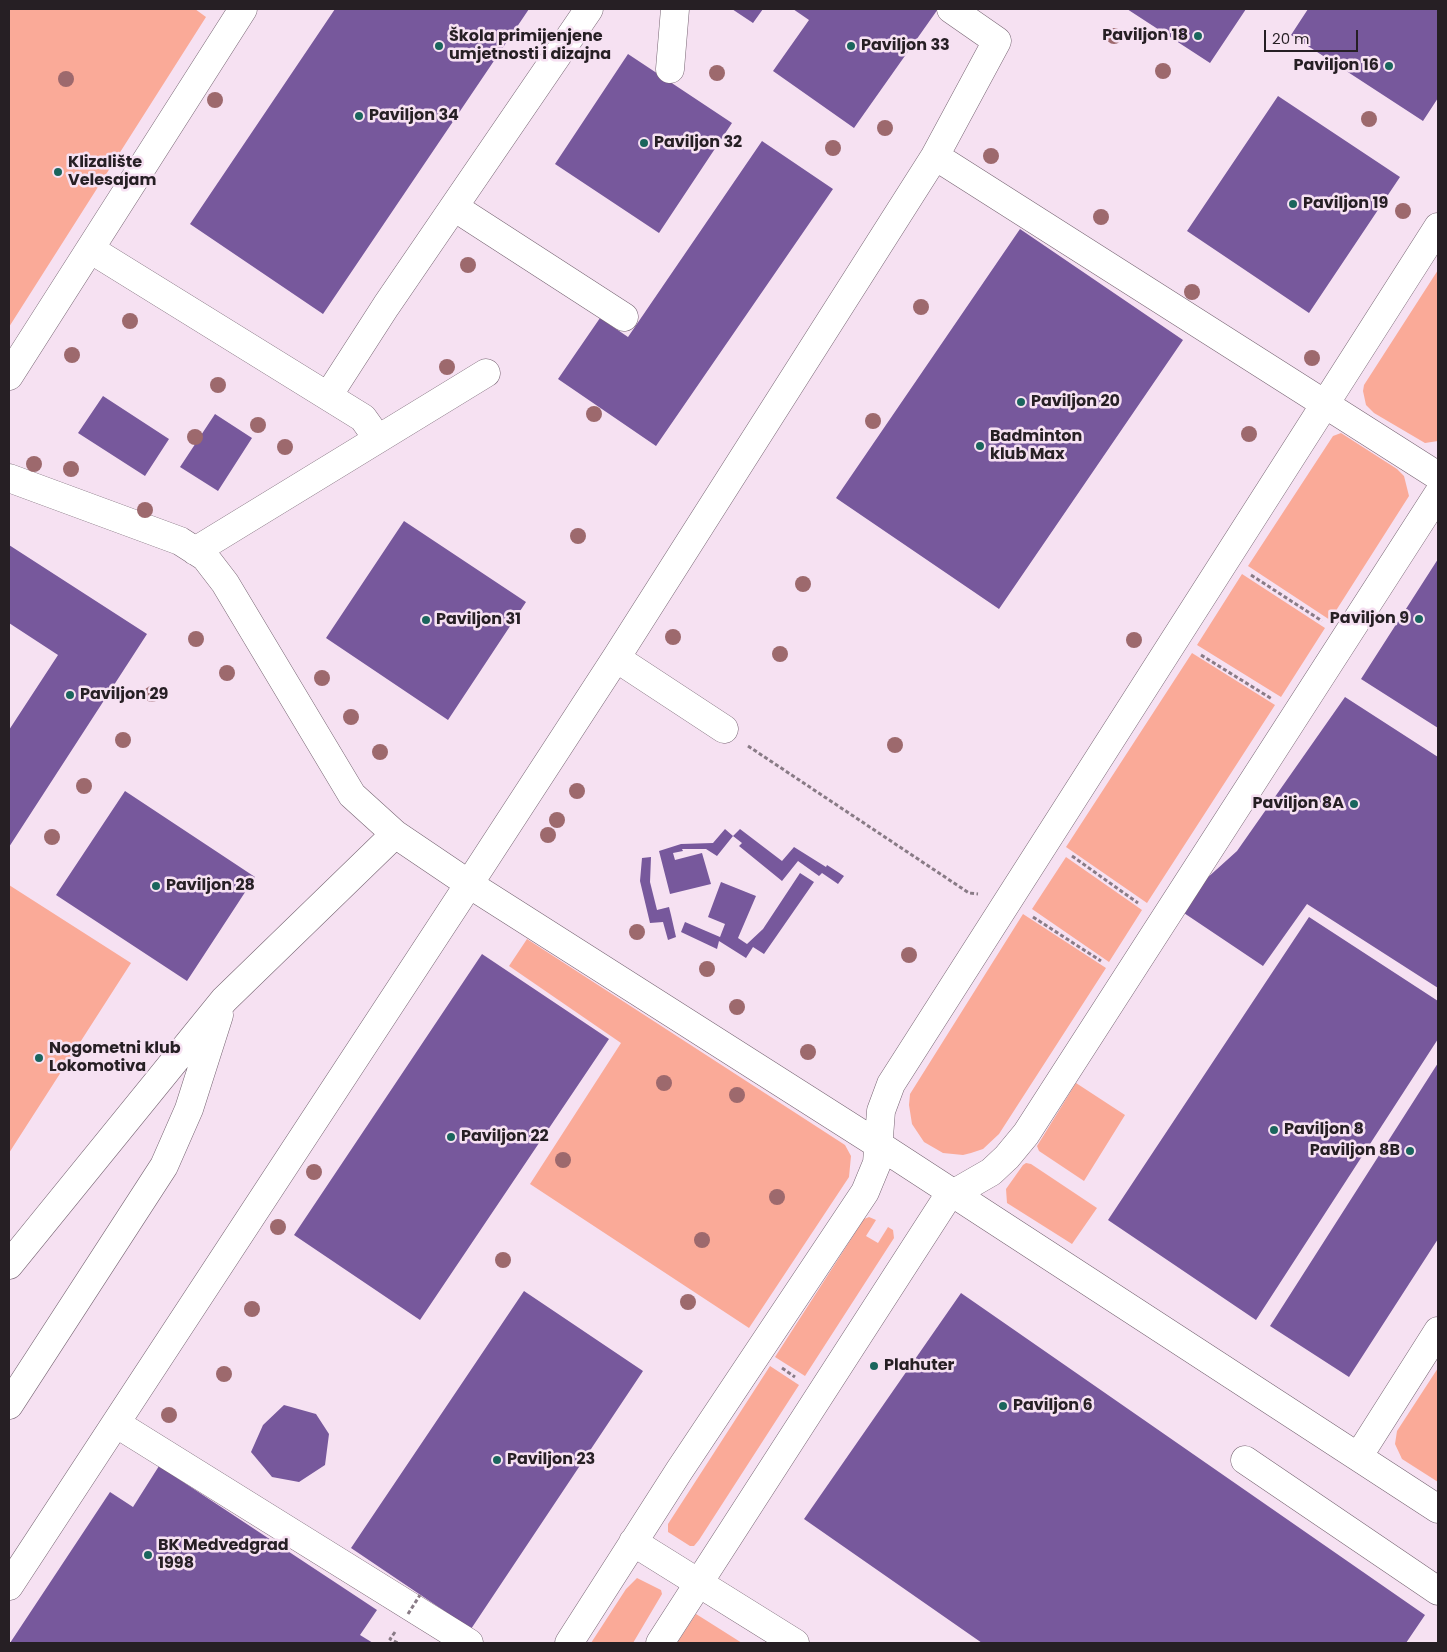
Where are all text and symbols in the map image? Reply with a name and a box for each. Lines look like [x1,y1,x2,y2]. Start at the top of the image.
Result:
scale bar [1267,20,1361,52]
place label: Paviljon 18 [1102,26,1188,46]
place label: Škola primijenjene umjetnosti i dizajna [449,27,611,65]
text: 20 m [1272,28,1310,49]
marker: Paviljon 18 [1192,30,1204,42]
place label: Paviljon 33 [861,36,950,56]
marker: Škola primijenjene umjetnosti i dizajna [433,40,445,52]
marker: Paviljon 33 [845,40,857,52]
place label: Paviljon 16 [1293,56,1379,76]
marker: Paviljon 16 [1383,60,1395,72]
place label: Paviljon 34 [369,106,459,126]
marker: Paviljon 34 [353,110,365,122]
place label: Paviljon 32 [654,133,742,153]
marker: Paviljon 32 [638,137,650,149]
place label: Klizalište Velesajam [68,153,156,191]
marker: Klizalište Velesajam [52,166,64,178]
place label: Paviljon 19 [1303,194,1388,214]
marker: Paviljon 19 [1287,198,1299,210]
place label: Paviljon 20 [1031,392,1120,412]
marker: Paviljon 20 [1015,396,1027,408]
place label: Badminton klub Max [990,427,1082,465]
marker: Badminton klub Max [974,440,986,452]
place label: Paviljon 9 [1330,609,1409,629]
place label: Paviljon 31 [436,610,521,630]
marker: Paviljon 9 [1413,613,1425,625]
marker: Paviljon 31 [420,614,432,626]
place label: Paviljon 29 [80,685,168,705]
marker: Paviljon 29 [64,689,76,701]
place label: Paviljon 8A [1252,794,1344,814]
marker: Paviljon 8A [1348,798,1360,810]
place label: Paviljon 28 [166,876,255,896]
marker: Paviljon 28 [150,880,162,892]
place label: Nogometni klub Lokomotiva [49,1039,181,1077]
marker: Nogometni klub Lokomotiva [33,1052,45,1064]
place label: Paviljon 8 [1284,1120,1364,1140]
marker: Paviljon 8 [1268,1124,1280,1136]
place label: Paviljon 22 [461,1127,549,1147]
marker: Paviljon 22 [445,1131,457,1143]
place label: Paviljon 8B [1310,1141,1400,1161]
marker: Paviljon 8B [1404,1145,1416,1157]
place label: Plahuter [884,1356,954,1376]
marker: Plahuter [868,1360,880,1372]
place label: Paviljon 6 [1013,1396,1093,1416]
marker: Paviljon 6 [997,1400,1009,1412]
place label: Paviljon 23 [507,1450,595,1470]
marker: Paviljon 23 [491,1454,503,1466]
place label: BK Medvedgrad 1998 [158,1536,289,1574]
marker: BK Medvedgrad 1998 [142,1549,154,1561]

